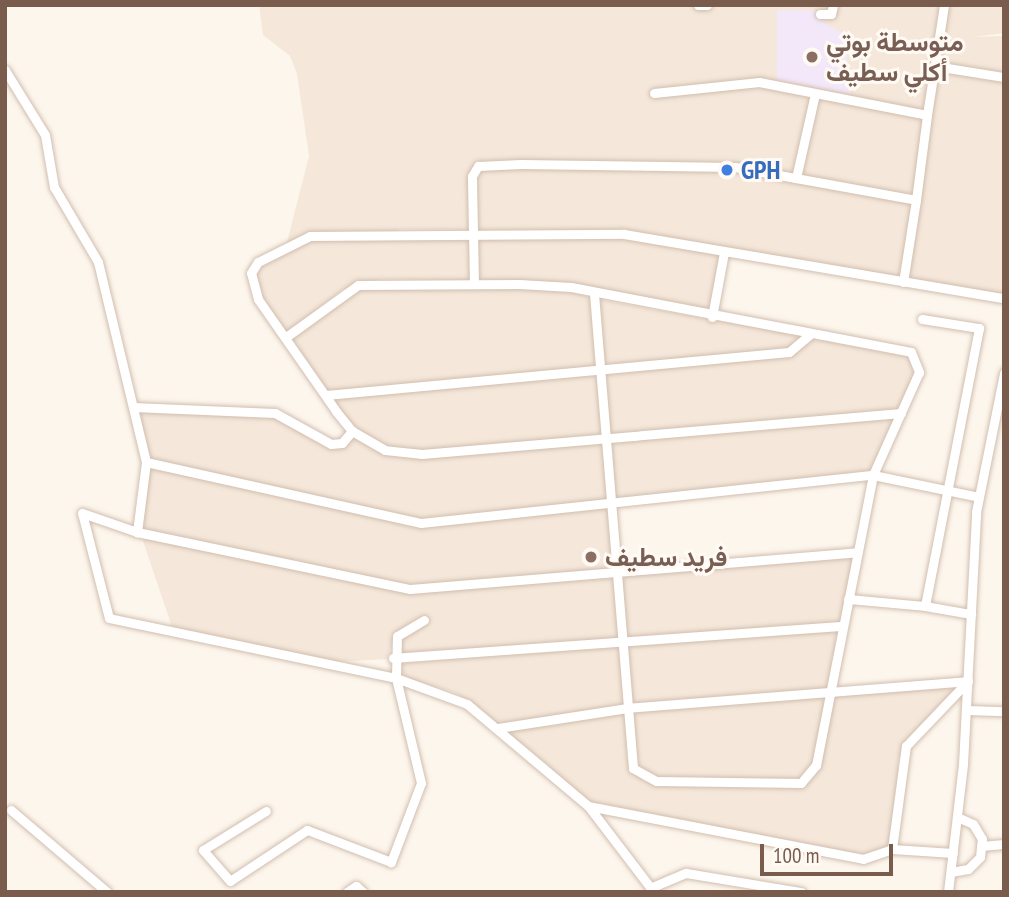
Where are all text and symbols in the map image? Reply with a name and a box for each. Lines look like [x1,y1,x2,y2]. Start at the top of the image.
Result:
place label: متوسطة بوتي أكلي سطيف [826,26,964,88]
marker: متوسطة بوتي أكلي سطيف [804,49,820,65]
place label: GPH [741,154,780,186]
marker: GPH [719,162,735,178]
place label: فريد سطيف [605,541,727,573]
marker: فريد سطيف [583,549,599,565]
scale bar [764,830,897,874]
text: 100 m [773,842,819,869]

